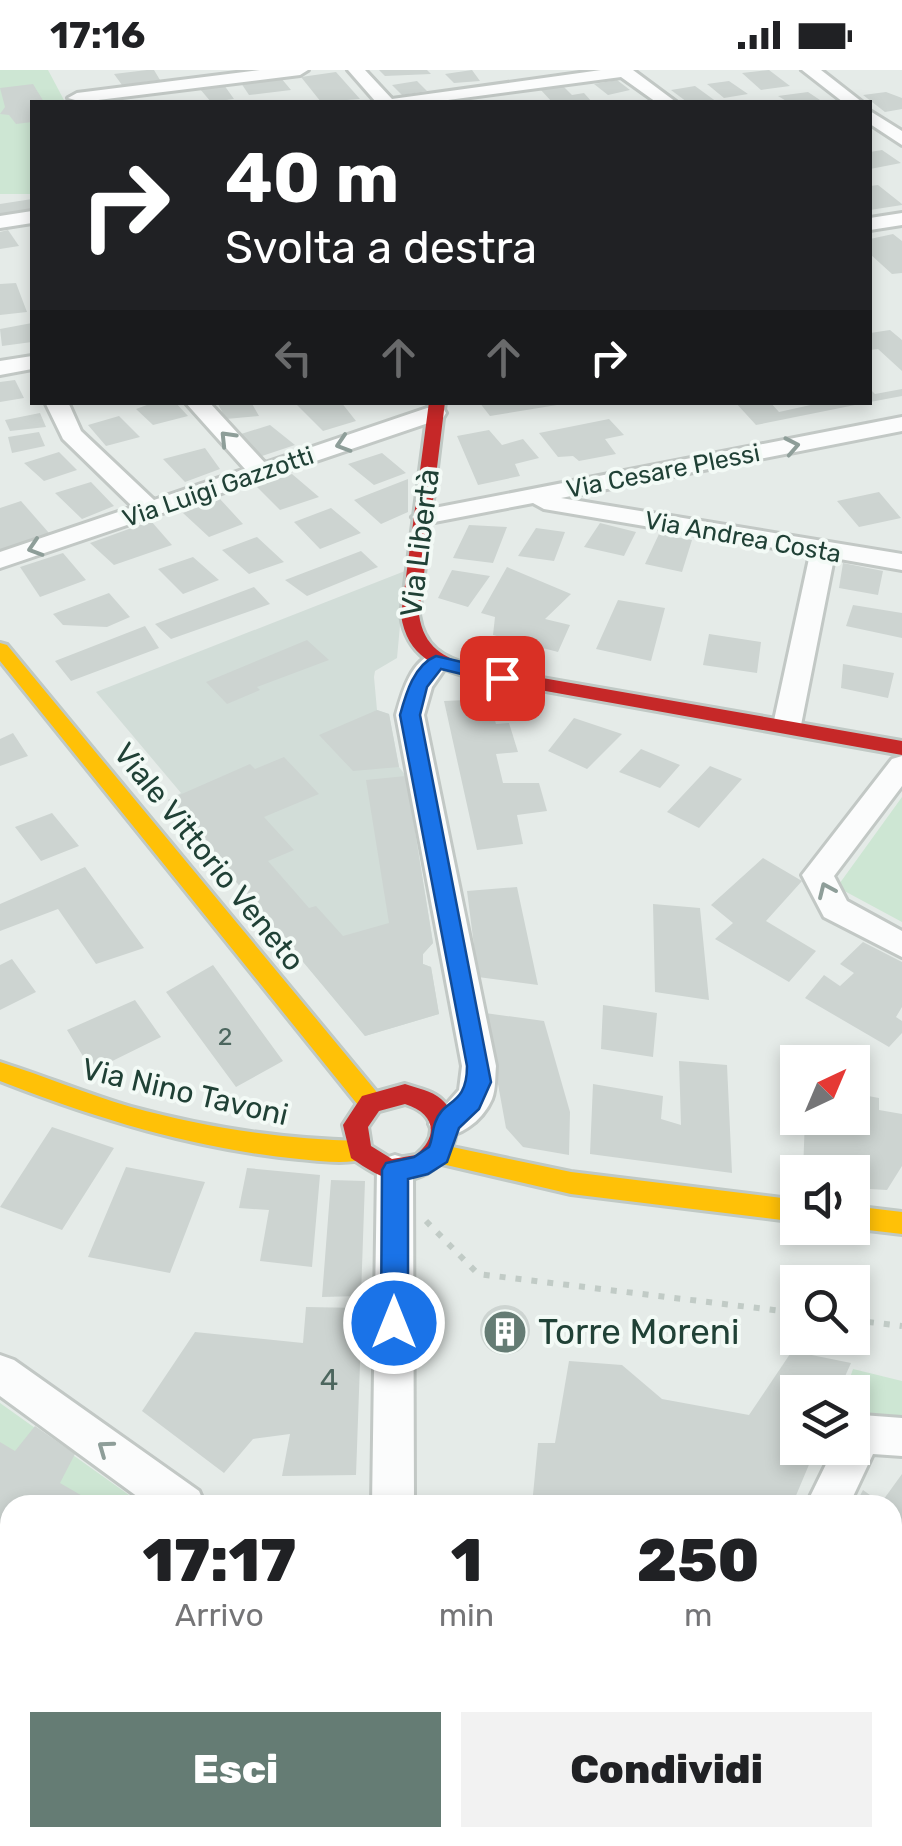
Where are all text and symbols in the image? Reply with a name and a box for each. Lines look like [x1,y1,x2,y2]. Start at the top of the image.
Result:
text: 17:16 [50,12,145,58]
text: 40 m [225,137,399,220]
icon: right [60,140,190,270]
text: Svolta a destra [225,221,537,274]
icon: left [266,330,321,385]
icon: ahead [371,330,426,385]
icon: ahead [476,330,531,385]
icon: right [581,330,636,385]
one-way arrow [221,431,239,449]
one-way arrow [335,433,352,453]
one-way arrow [783,436,800,457]
street label: Via Cesare Plessi [564,438,762,504]
street label: Via Luigi Gazzotti [119,441,317,533]
street label: Via Libertà [393,467,447,619]
street label: Via Andrea Costa [643,505,843,569]
one-way arrow [27,537,44,557]
pin [460,636,545,721]
icon: arrive [475,651,530,706]
street label: Viale Vittorio Veneto [106,736,312,978]
one-way arrow [818,882,838,900]
house number: 2 [218,1022,232,1051]
north arrow [780,1045,870,1135]
map controls [780,1045,870,1465]
street label: Via Nino Tavoni [78,1051,292,1133]
button: sound [780,1155,870,1245]
button: search [780,1265,870,1355]
position arrow [342,1271,446,1375]
building icon: Torre Moreni [482,1309,528,1355]
place label: Torre Moreni [538,1311,740,1353]
house number: 4 [320,1362,338,1398]
button: layers [780,1375,870,1465]
one-way arrow [98,1442,116,1460]
text: 17:17 [143,1525,296,1596]
text: 1 [451,1525,482,1596]
text: 250 [637,1525,759,1596]
text: Arrivo [175,1596,264,1634]
text: min [439,1596,494,1634]
text: m [684,1596,712,1634]
button: Esci [30,1712,441,1827]
button: Condividi [461,1712,872,1827]

